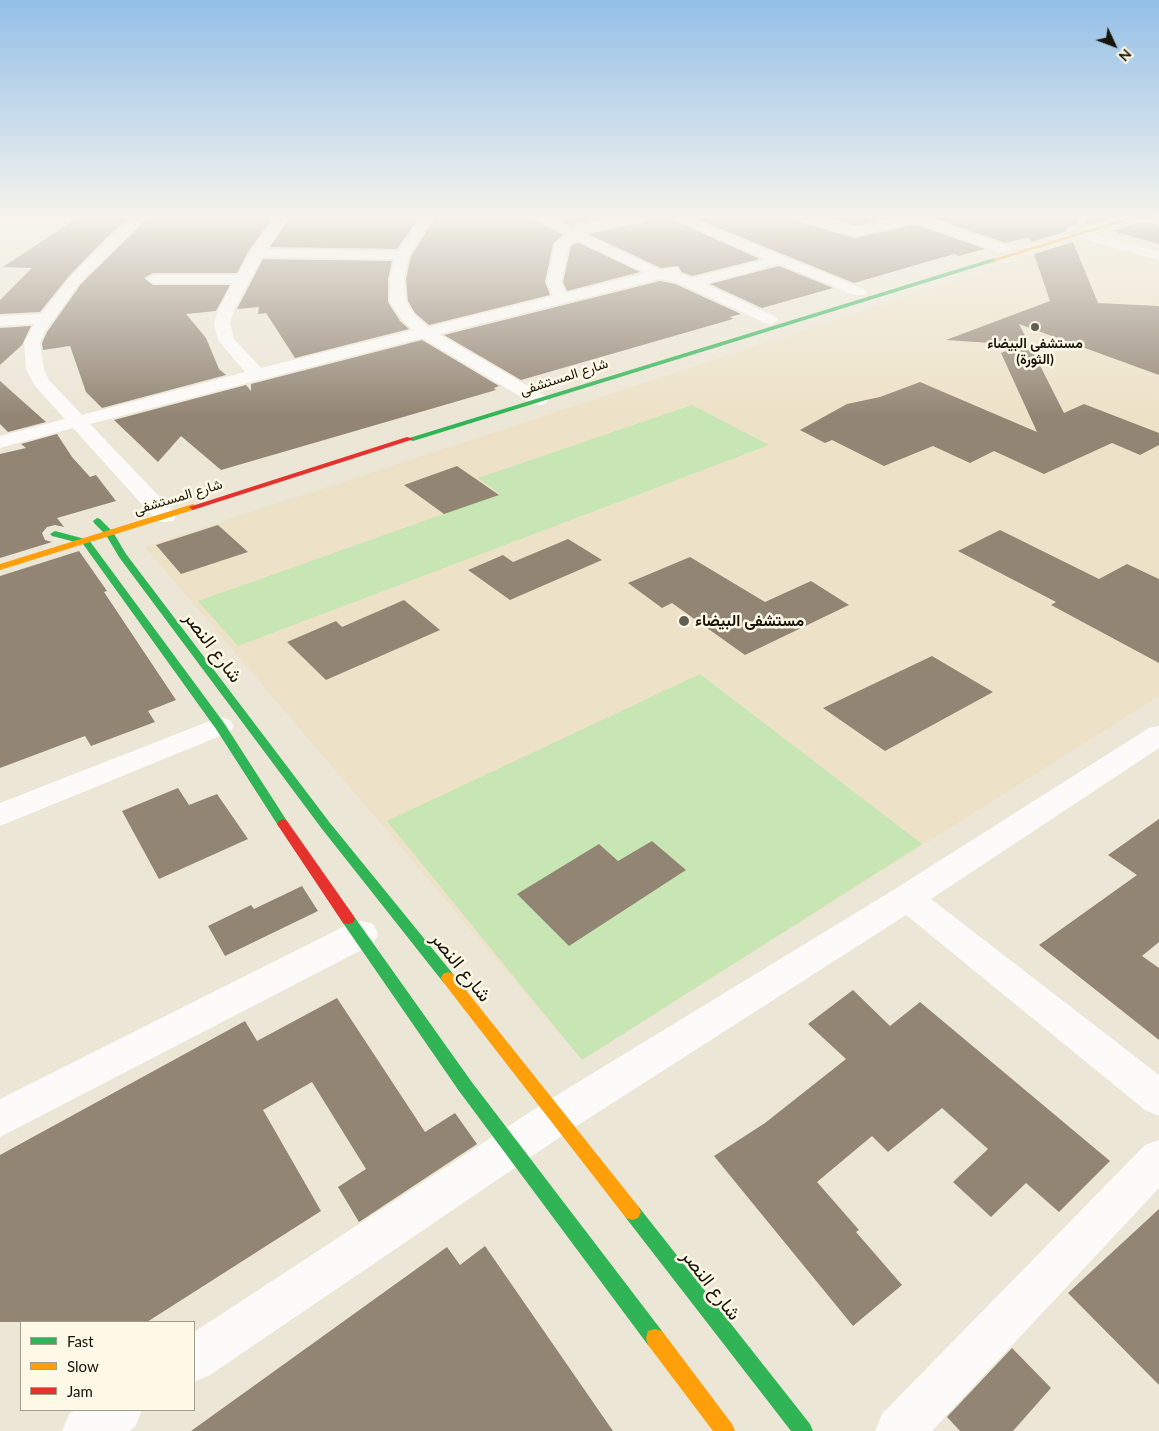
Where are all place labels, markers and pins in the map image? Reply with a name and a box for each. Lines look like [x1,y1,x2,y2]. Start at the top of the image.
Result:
marker: مستشفى البيضاء (الثورة) [1029,321,1041,333]
place label: مستشفى البيضاء (الثورة) [987,335,1083,368]
place label: مستشفى البيضاء [695,611,804,631]
marker: مستشفى البيضاء [677,614,691,628]

